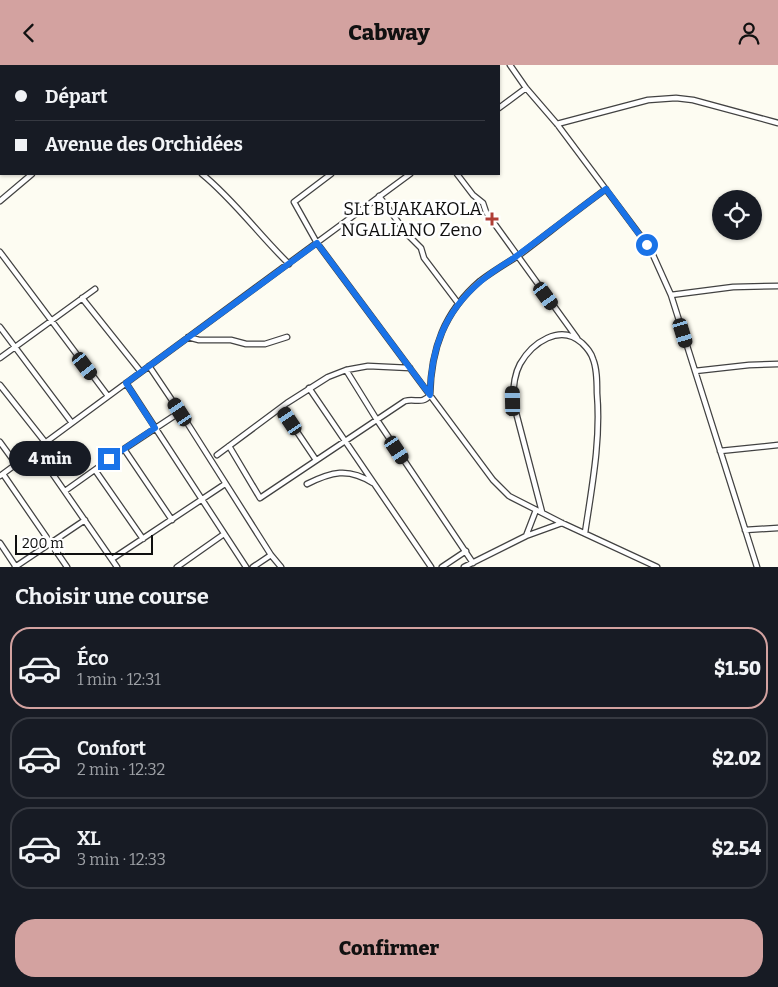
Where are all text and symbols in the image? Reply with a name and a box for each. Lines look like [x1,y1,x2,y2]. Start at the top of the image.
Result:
icon: back [15,19,43,47]
text: Cabway [348,19,430,46]
icon: person [735,19,763,47]
text: Départ [45,85,108,108]
text: Avenue des Orchidées [45,133,243,156]
map controls [712,190,762,240]
button: locate [712,190,762,240]
place label: SLt BUAKAKOLA NGALIANO Zeno [341,198,482,241]
marker: SLt BUAKAKOLA NGALIANO Zeno [486,213,498,225]
route start [636,234,658,256]
car [531,279,560,313]
car [671,316,694,350]
car [69,350,100,382]
car [505,386,520,416]
car [165,395,194,429]
car [275,404,304,438]
car [382,433,411,467]
callout: 4 min [9,441,92,477]
route end [98,448,120,470]
text: 4 min [28,449,72,468]
scale bar [15,532,152,555]
text: 200 m [22,535,64,552]
text: Choisir une course [15,583,209,610]
icon: car [17,646,62,691]
text: Éco [77,647,109,670]
text: $1.50 [714,657,761,680]
text: 1 min · 12:31 [77,670,161,689]
icon: car [17,736,62,781]
text: Confort [77,737,146,760]
text: $2.02 [712,747,761,770]
text: 2 min · 12:32 [77,760,165,779]
icon: car [17,826,62,871]
text: XL [77,827,101,850]
text: $2.54 [712,837,761,860]
text: 3 min · 12:33 [77,850,166,869]
button: Confirmer [15,919,763,977]

